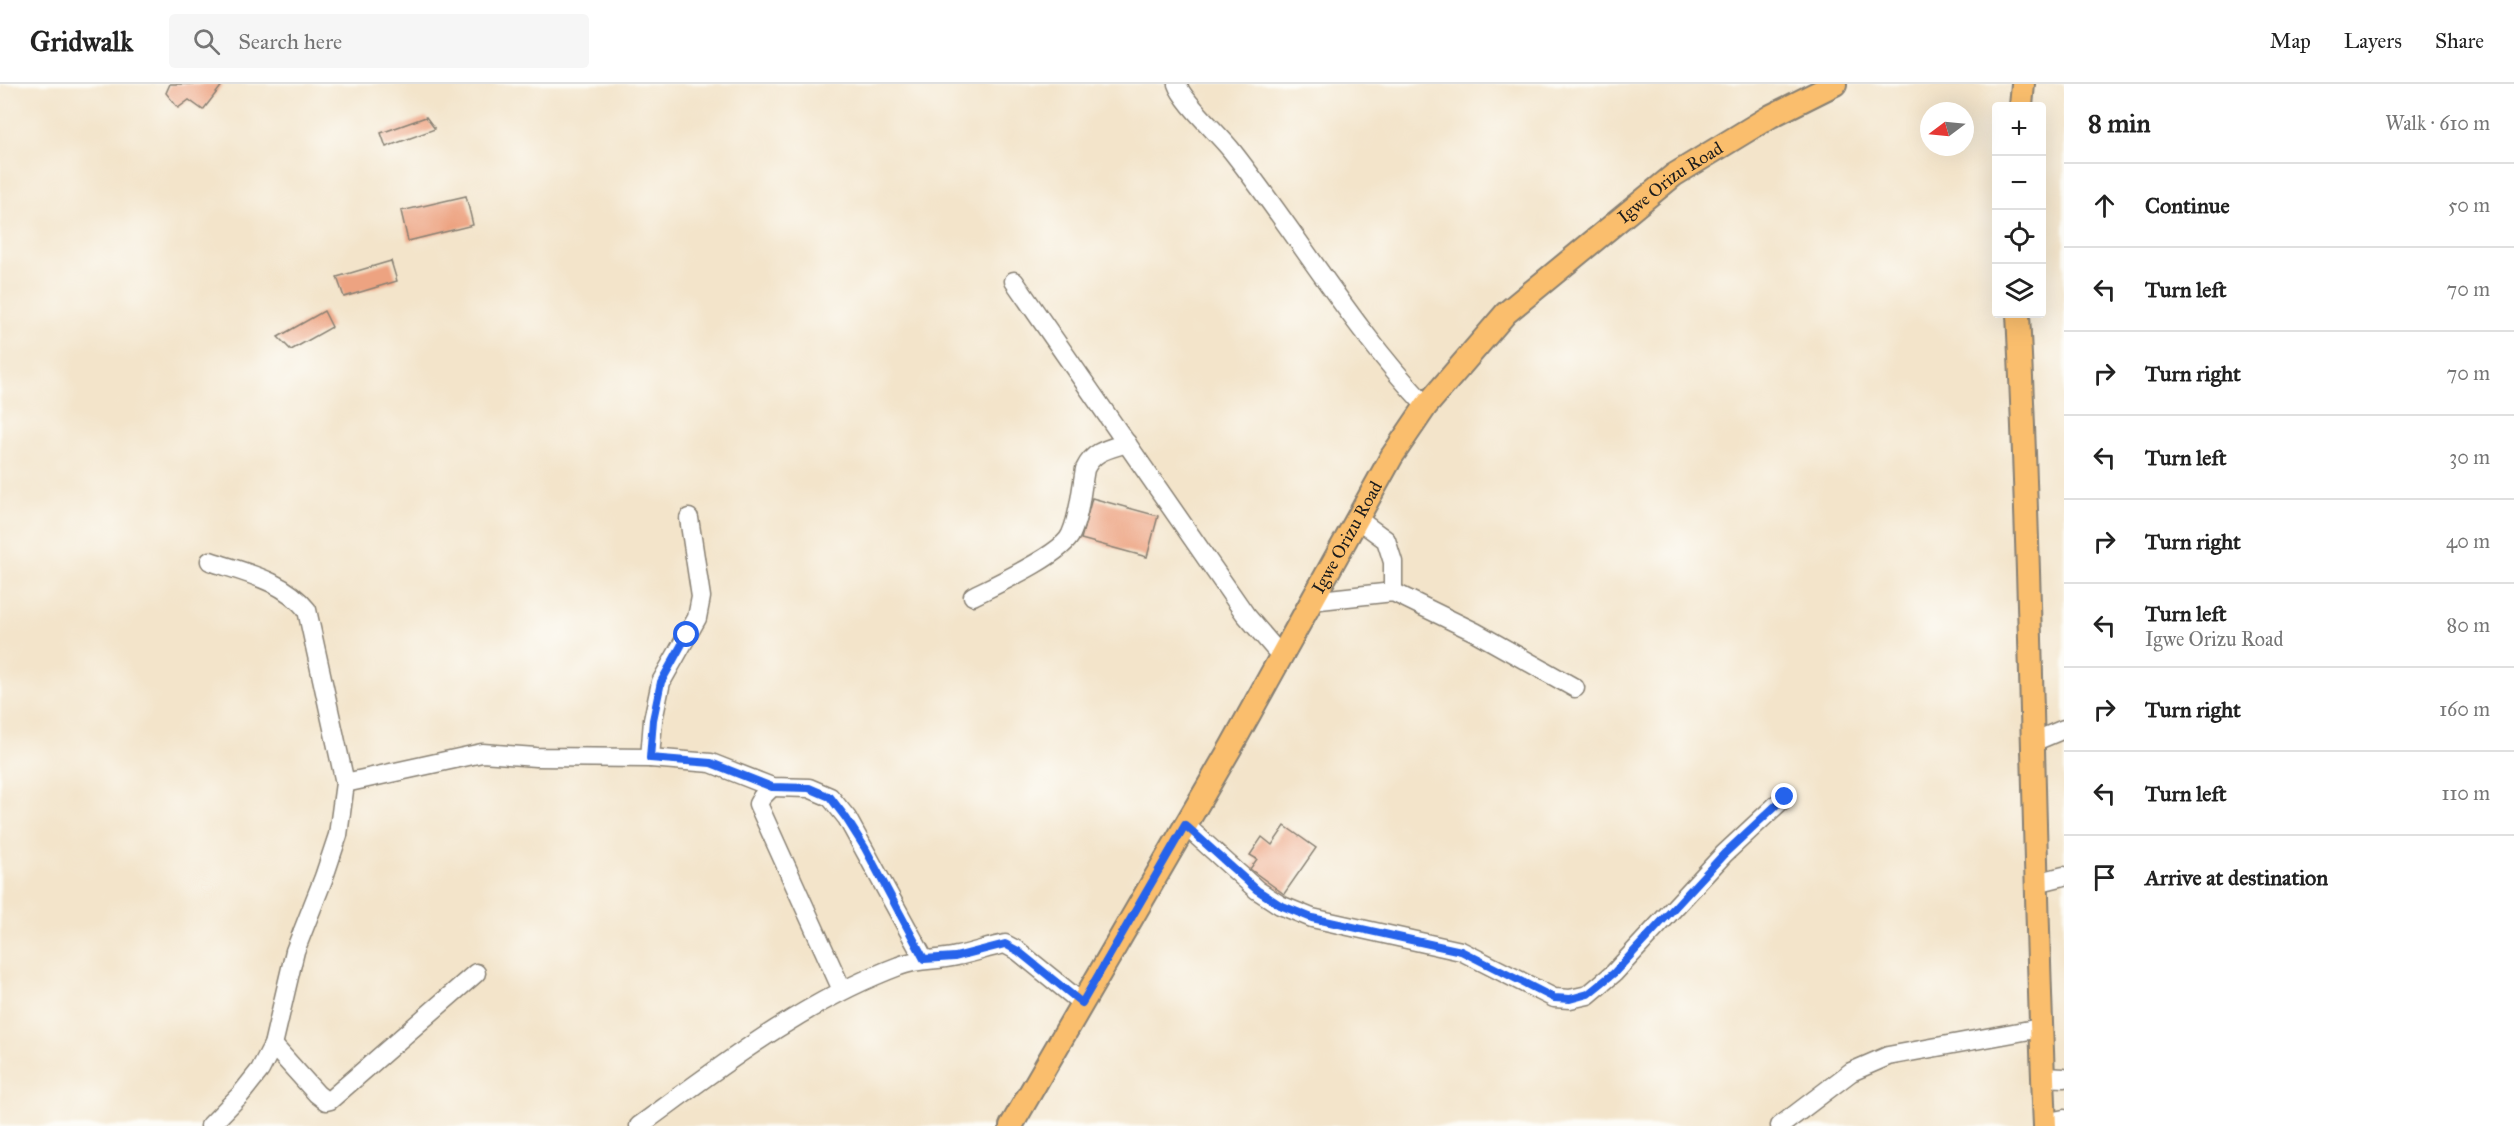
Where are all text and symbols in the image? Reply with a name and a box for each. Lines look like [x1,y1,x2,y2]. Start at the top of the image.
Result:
search box [169,14,589,68]
text: Gridwalk [30,24,133,59]
icon: search [190,25,223,58]
text: Search here [238,28,342,55]
text: Map [2270,28,2311,54]
text: Layers [2344,28,2402,54]
text: Share [2435,28,2484,54]
north arrow [1920,102,1974,156]
map controls [1992,102,2046,318]
button: + [1992,102,2046,156]
text: 8 min [2088,107,2151,139]
text: Walk · 610 m [2385,111,2490,135]
street label: Igwe Orizu Road [1613,137,1727,228]
button: − [1992,156,2046,210]
icon: ahead [2088,189,2121,222]
text: Continue [2145,192,2230,219]
text: 50 m [2448,193,2490,217]
button: locate [1992,210,2046,264]
button: layers [1992,264,2046,318]
icon: left [2088,273,2121,306]
text: Turn left [2145,276,2227,303]
text: 70 m [2447,277,2490,301]
icon: right [2088,357,2121,390]
text: Turn right [2145,360,2241,387]
text: 70 m [2447,361,2490,385]
icon: left [2088,441,2121,474]
text: Turn left [2145,444,2227,471]
text: 30 m [2449,445,2490,469]
street label: Igwe Orizu Road [1307,477,1387,597]
icon: right [2088,525,2121,558]
text: Turn right [2145,528,2241,555]
text: 40 m [2446,529,2490,553]
text: Turn left [2145,600,2227,627]
icon: left [2088,609,2121,642]
text: 80 m [2447,613,2490,637]
route start [673,621,699,647]
text: Igwe Orizu Road [2145,627,2284,651]
icon: right [2088,693,2121,726]
text: Turn right [2145,696,2241,723]
text: 160 m [2439,697,2490,721]
icon: left [2088,777,2121,810]
text: Turn left [2145,780,2227,807]
text: 110 m [2442,781,2490,805]
route end [1771,783,1797,809]
icon: arrive [2088,861,2121,894]
text: Arrive at destination [2145,864,2328,891]

